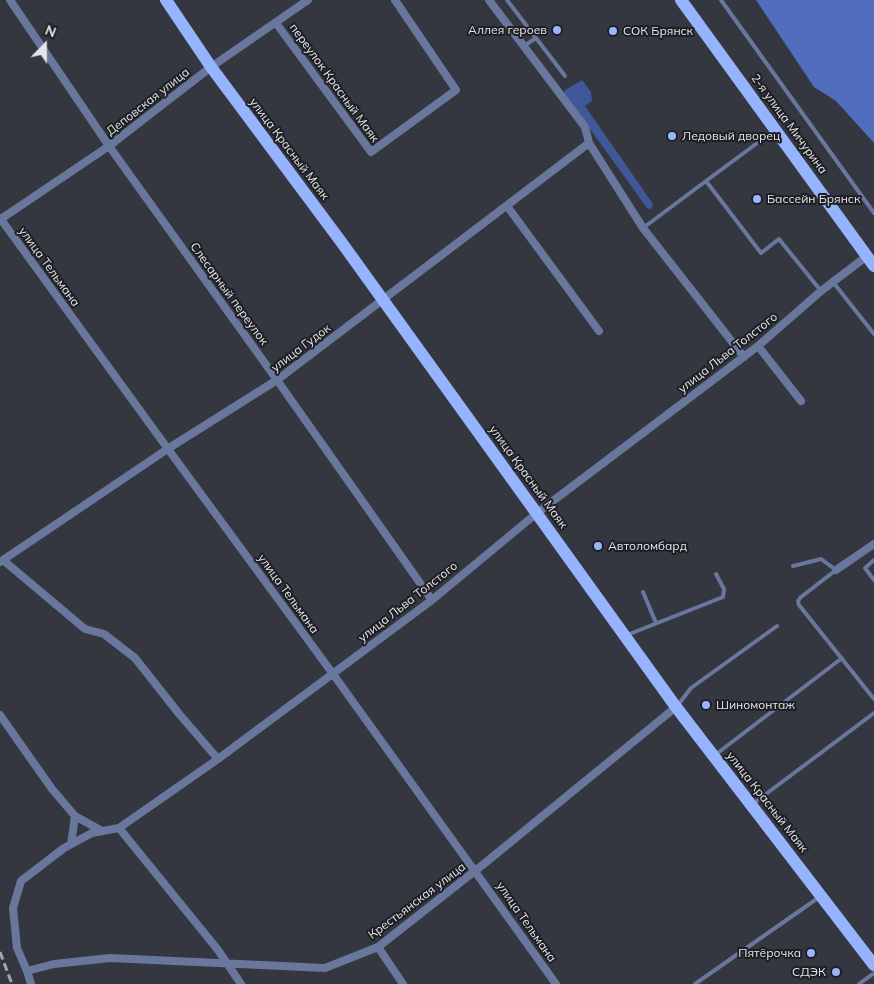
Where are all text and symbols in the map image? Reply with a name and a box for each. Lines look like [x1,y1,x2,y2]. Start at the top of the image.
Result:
north arrow [20,20,70,70]
text: N [42,21,59,41]
street label: переулок Красный Маяк [286,21,382,145]
place label: Аллея героев [468,23,547,37]
marker: Аллея героев [551,24,563,36]
place label: СОК Брянск [623,24,693,38]
marker: СОК Брянск [607,25,619,37]
street label: Деповская улица [104,65,192,139]
street label: 2-я улица Мичурина [748,71,830,177]
street label: улица Красный Маяк [246,95,332,203]
place label: Ледовый дворец [682,129,780,143]
marker: Ледовый дворец [666,130,678,142]
place label: Бассейн Брянск [767,192,860,206]
marker: Бассейн Брянск [751,193,763,205]
street label: улица Тельмана [15,225,83,309]
street label: Слесарный переулок [187,240,271,348]
street label: улица Льва Толстого [676,310,780,396]
street label: улица Гудок [268,321,334,375]
street label: улица Красный Маяк [486,423,570,531]
place label: Автоломбард [608,539,687,553]
marker: Автоломбард [592,540,604,552]
street label: улица Тельмана [254,552,322,636]
street label: улица Льва Толстого [356,559,460,645]
place label: Шиномонтаж [716,698,795,712]
marker: Шиномонтаж [700,699,712,711]
street label: улица Красный Маяк [723,749,811,855]
street label: Крестьянская улица [365,860,469,942]
street label: улица Тельмана [493,879,559,965]
place label: Пятёрочка [738,946,801,960]
marker: Пятёрочка [805,947,817,959]
place label: СДЭК [792,965,826,979]
marker: СДЭК [830,966,842,978]

